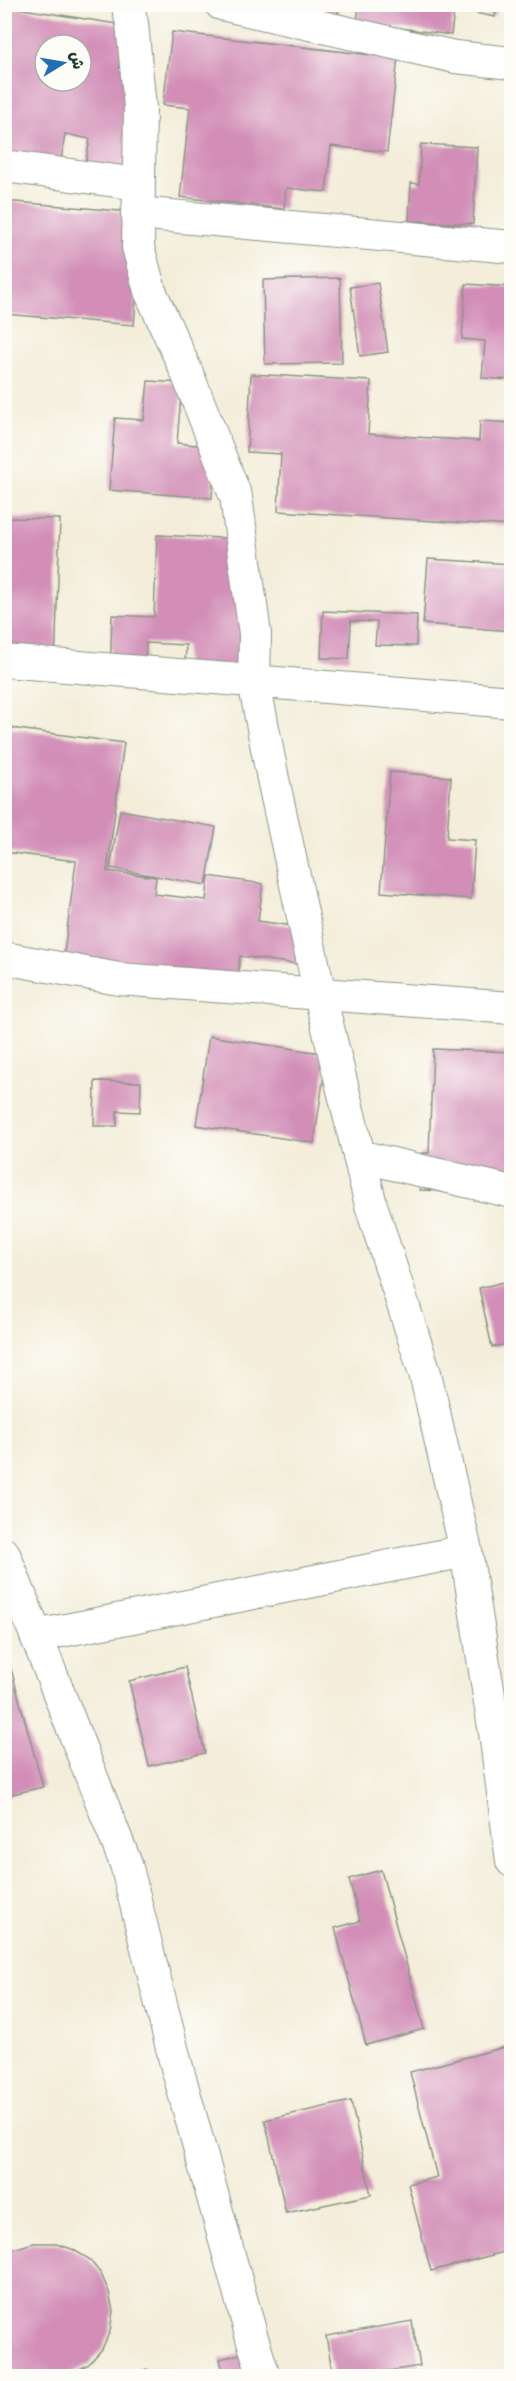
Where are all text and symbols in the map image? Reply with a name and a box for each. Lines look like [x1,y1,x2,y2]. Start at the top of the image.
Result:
north arrow [33,33,93,93]
text: ش [65,50,88,71]

